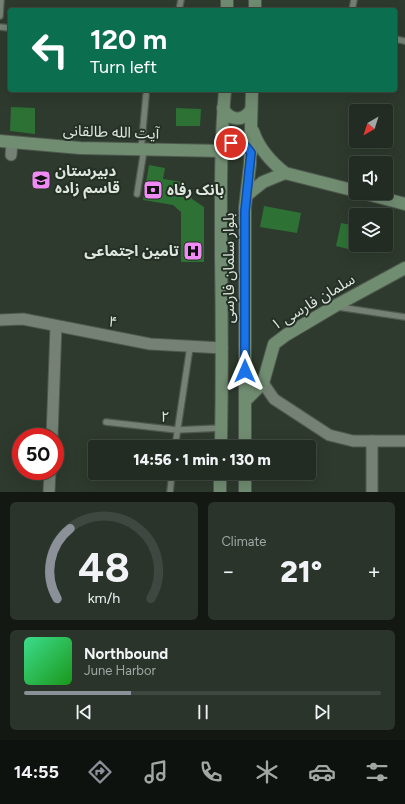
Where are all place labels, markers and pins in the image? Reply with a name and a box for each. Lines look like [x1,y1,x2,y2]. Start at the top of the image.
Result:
pin [214,126,248,160]
place label: دبیرستان قاسم زاده [55,162,120,199]
school or university icon: دبیرستان قاسم زاده [30,169,52,191]
bank icon: بانک رفاه [142,179,164,201]
place label: بانک رفاه [167,181,224,199]
hospital icon: تامین اجتماعی [182,240,204,262]
place label: تامین اجتماعی [84,242,180,260]

